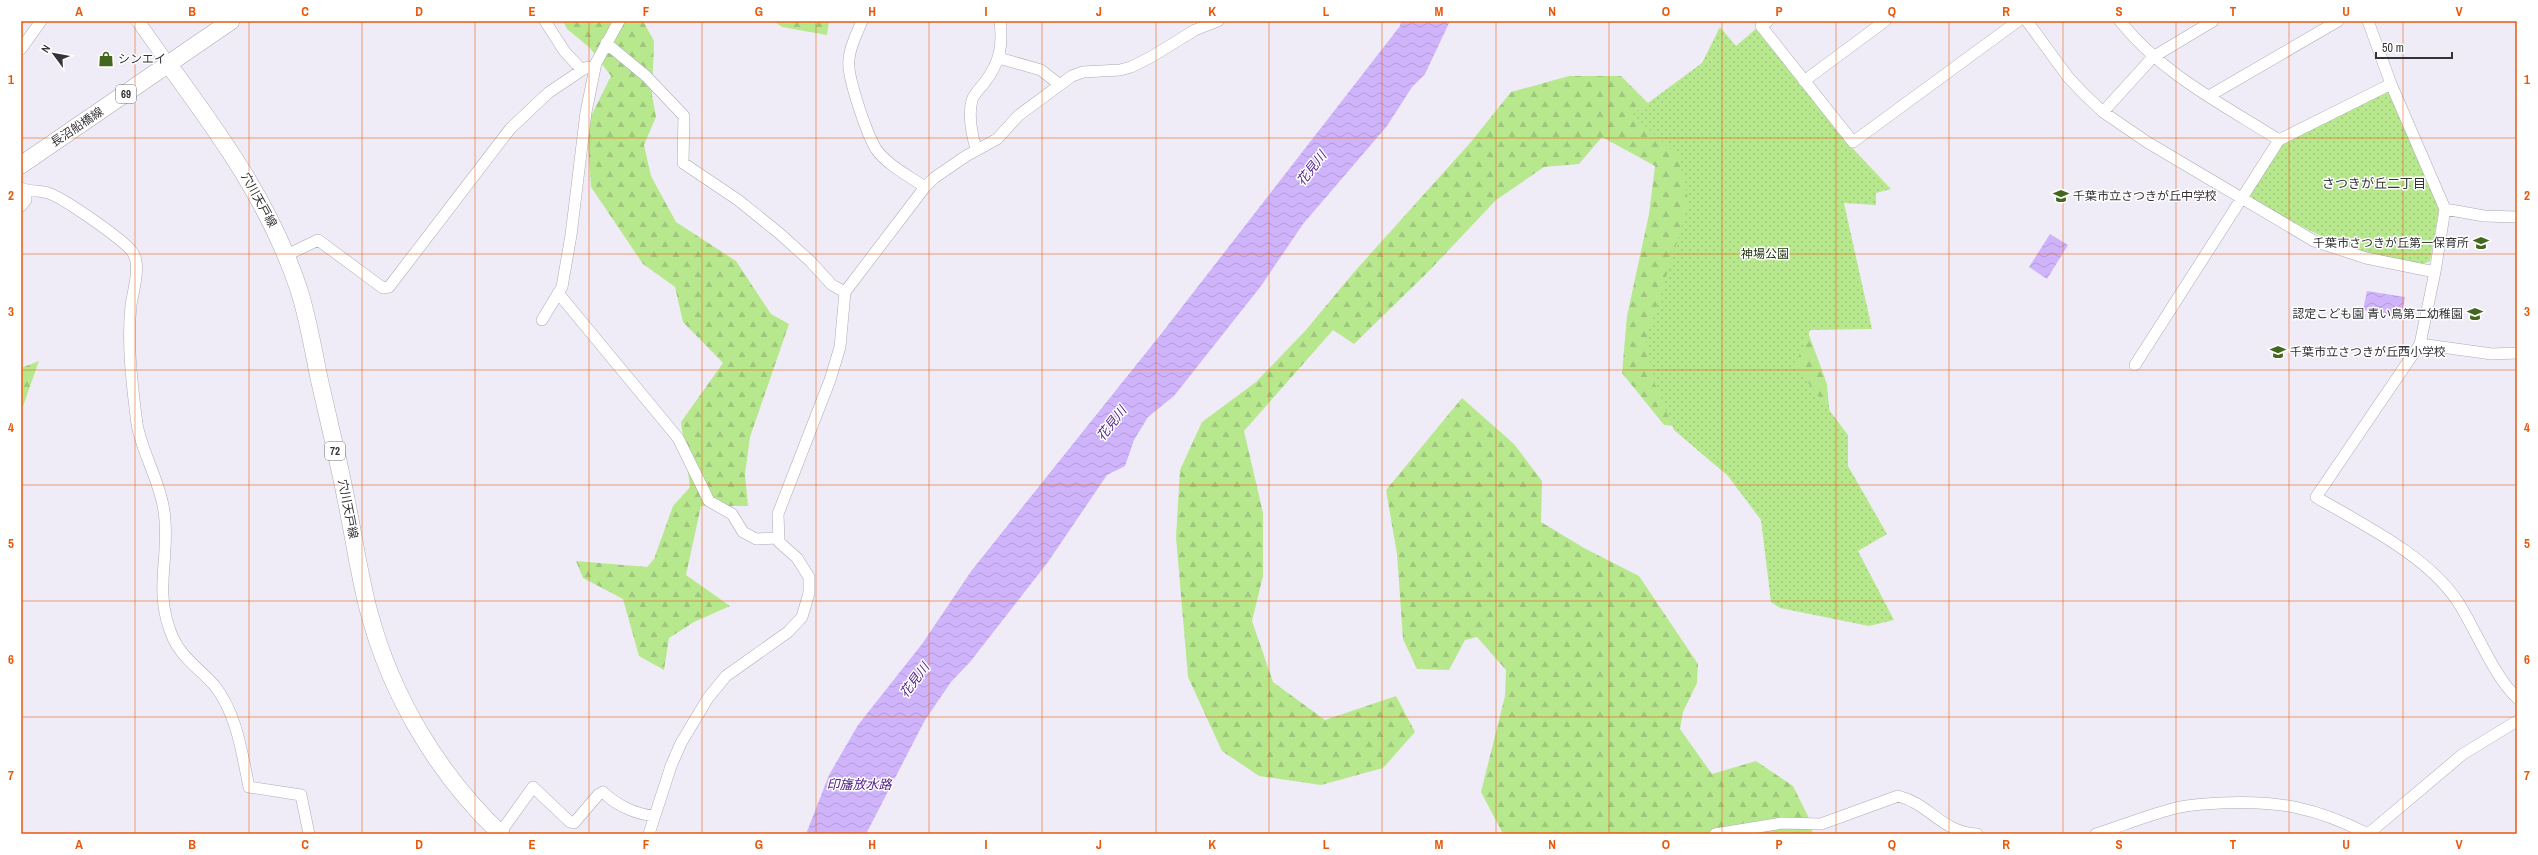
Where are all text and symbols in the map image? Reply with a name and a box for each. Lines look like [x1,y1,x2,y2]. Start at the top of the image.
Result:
text: A [75,3,83,20]
text: B [188,3,196,20]
text: C [301,3,309,20]
text: D [415,3,423,20]
text: E [528,3,536,20]
text: F [643,3,650,20]
text: G [755,3,763,20]
text: H [868,3,876,20]
text: I [985,3,988,20]
text: J [1096,3,1102,20]
text: K [1208,3,1216,20]
text: L [1323,3,1330,20]
text: M [1435,3,1444,20]
text: N [1548,3,1556,20]
text: O [1662,3,1670,20]
text: P [1775,3,1783,20]
text: Q [1888,3,1896,20]
text: R [2002,3,2010,20]
text: S [2115,3,2123,20]
text: T [2230,3,2237,20]
text: U [2342,3,2350,20]
text: V [2455,3,2463,20]
north arrow [34,34,74,74]
scale bar [2376,34,2452,60]
text: 50 m [2382,40,2404,56]
text: N [38,42,53,55]
shop icon: シンエイ [97,50,115,68]
place label: シンエイ [118,51,166,67]
text: 1 [8,71,14,88]
text: 1 [2524,71,2530,88]
road number: 69 [116,85,136,103]
street label: 長沼船橋線 [48,104,106,150]
water label: 花見川 [1293,146,1331,189]
street label: 穴川天戸線 [237,170,281,230]
district label: さつきが丘二丁目 [2322,175,2426,192]
text: 2 [8,187,14,204]
school or university icon: 千葉市立さつきが丘中学校 [2052,187,2070,205]
text: 2 [2524,187,2530,204]
place label: 千葉市立さつきが丘中学校 [2073,188,2217,204]
school or university icon: 千葉市さつきが丘第一保育所 [2472,234,2490,252]
place label: 千葉市さつきが丘第一保育所 [2313,235,2469,251]
park label: 神場公園 [1741,246,1789,262]
text: 3 [8,303,14,320]
text: 3 [2524,303,2530,320]
school or university icon: 認定こども園 青い鳥第二幼稚園 [2466,305,2484,323]
place label: 認定こども園 青い鳥第二幼稚園 [2292,306,2463,322]
school or university icon: 千葉市立さつきが丘西小学校 [2269,343,2287,361]
place label: 千葉市立さつきが丘西小学校 [2290,344,2446,360]
water label: 花見川 [1093,401,1131,444]
text: 4 [8,419,14,436]
text: 4 [2524,419,2530,436]
road number: 72 [325,442,345,460]
street label: 穴川天戸線 [334,478,362,540]
text: 5 [8,535,14,552]
text: 5 [2524,535,2530,552]
text: 6 [8,651,14,668]
text: 6 [2524,651,2530,668]
water label: 花見川 [896,658,934,701]
text: 7 [8,767,14,784]
text: 7 [2524,767,2530,784]
water label: 印旛放水路 [826,776,892,793]
text: A [75,836,83,853]
text: B [188,836,196,853]
text: C [301,836,309,853]
text: D [415,836,423,853]
text: E [528,836,536,853]
text: F [643,836,650,853]
text: G [755,836,763,853]
text: H [868,836,876,853]
text: I [985,836,988,853]
text: J [1096,836,1102,853]
text: K [1208,836,1216,853]
text: L [1323,836,1330,853]
text: M [1435,836,1444,853]
text: N [1548,836,1556,853]
text: O [1662,836,1670,853]
text: P [1775,836,1783,853]
text: Q [1888,836,1896,853]
text: R [2002,836,2010,853]
text: S [2115,836,2123,853]
text: T [2230,836,2237,853]
text: U [2342,836,2350,853]
text: V [2455,836,2463,853]

